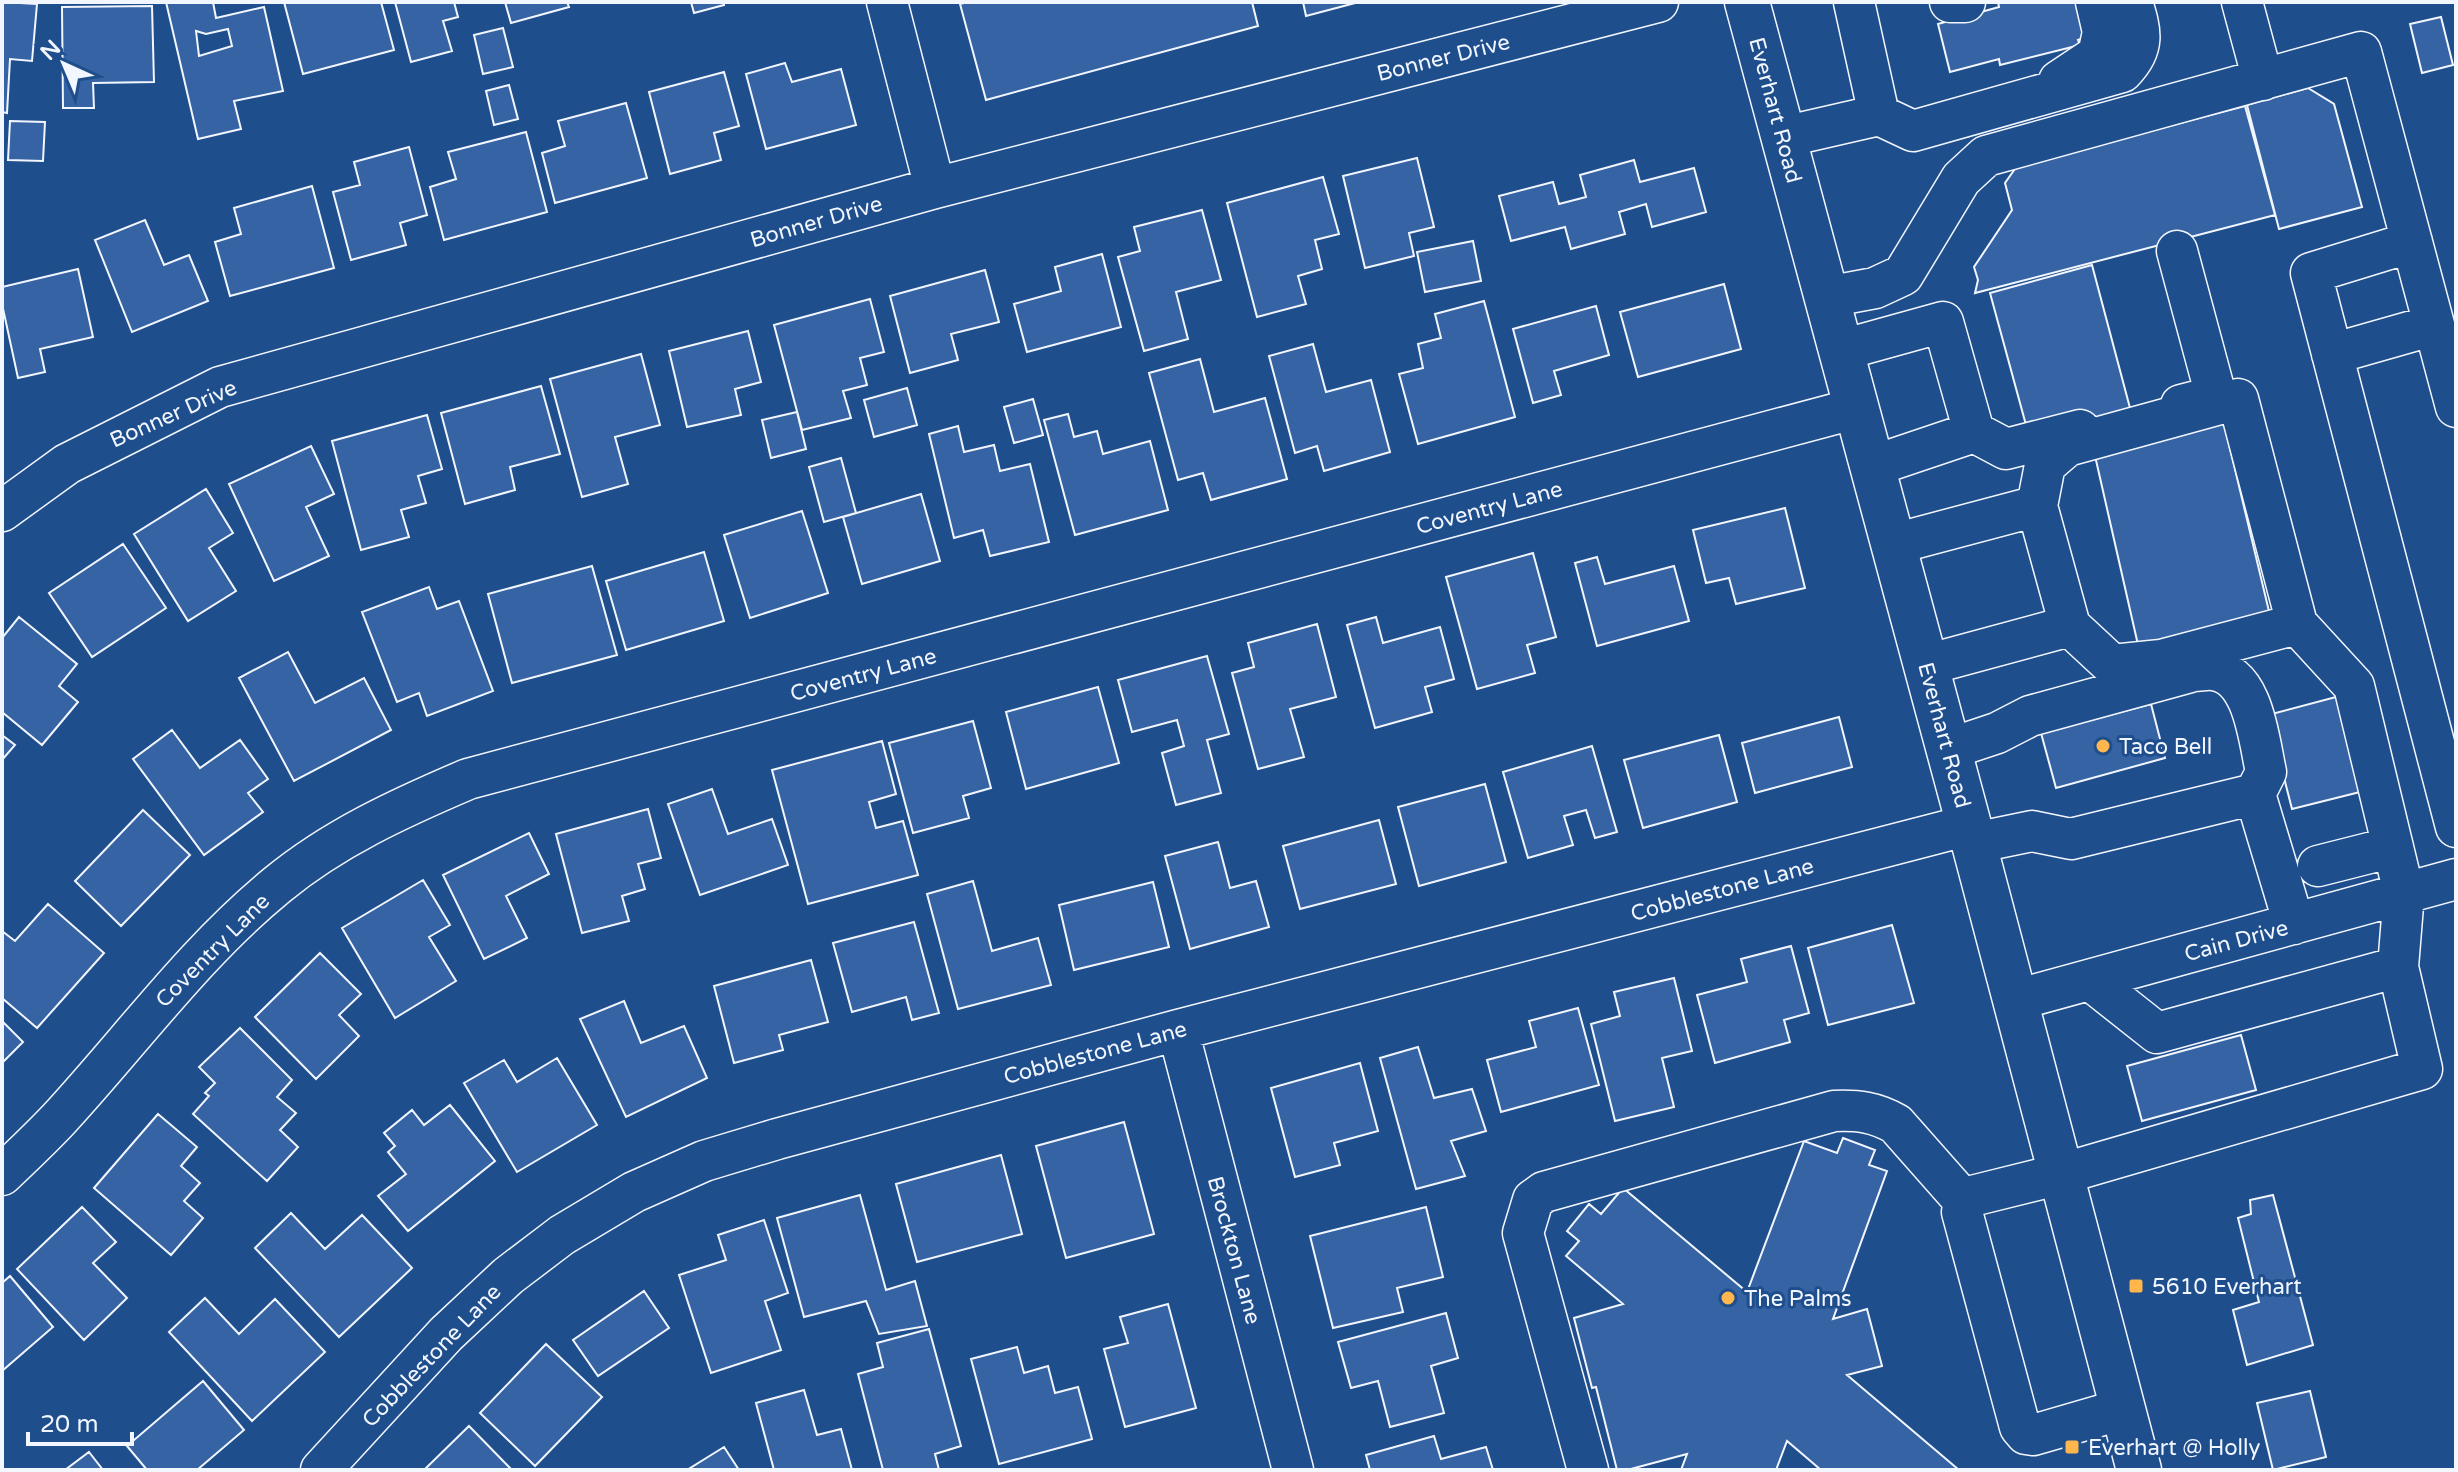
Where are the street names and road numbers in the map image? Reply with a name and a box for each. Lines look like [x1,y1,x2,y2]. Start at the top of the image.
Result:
street label: Bonner Drive [1374,29,1512,87]
street label: Everhart Road [1743,35,1807,186]
street label: Bonner Drive [747,191,885,253]
street label: Bonner Drive [106,374,241,453]
street label: Coventry Lane [1413,476,1565,540]
street label: Coventry Lane [787,643,939,707]
street label: Everhart Road [1912,660,1976,811]
street label: Cobblestone Lane [1628,853,1817,927]
street label: Coventry Lane [150,888,275,1013]
street label: Cain Drive [2181,915,2291,967]
street label: Cobblestone Lane [1001,1016,1190,1090]
street label: Brockton Lane [1202,1174,1266,1327]
street label: Cobblestone Lane [357,1279,507,1433]

